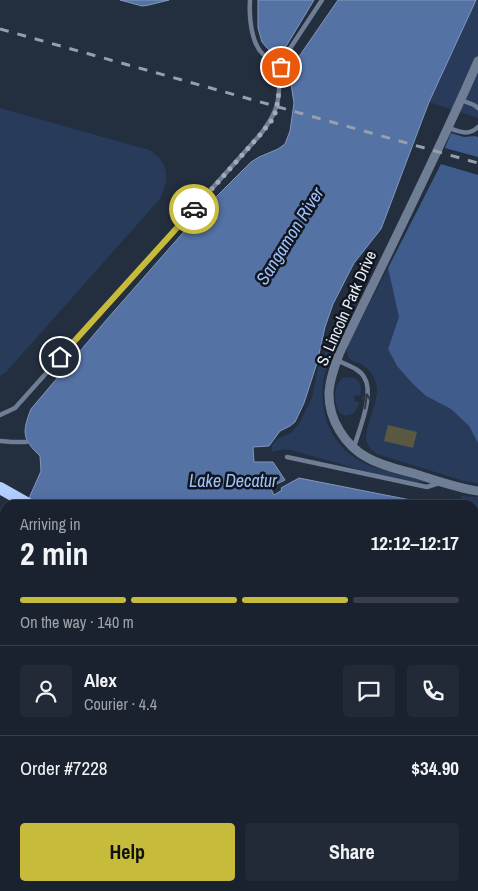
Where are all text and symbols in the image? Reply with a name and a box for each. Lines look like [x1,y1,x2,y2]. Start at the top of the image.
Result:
pin [260,46,302,88]
icon: bag [267,53,295,81]
water label: Sangamon River [250,181,330,289]
courier [169,184,219,234]
icon: car [180,195,208,223]
street label: S. Lincoln Park Drive [311,247,381,369]
pin [39,336,81,378]
icon: home [46,343,74,371]
one-way arrow [362,394,372,410]
water label: Lake Decatur [189,468,278,493]
text: Arriving in [20,513,81,535]
text: 12:12–12:17 [371,530,459,556]
text: 2 min [20,532,89,575]
text: On the way · 140 m [20,611,134,633]
button: person [20,665,72,717]
button: chat [343,665,395,717]
button: phone [407,665,459,717]
text: Alex [84,667,117,693]
text: Courier · 4.4 [84,693,157,715]
text: Order #7228 [20,755,107,781]
text: $34.90 [411,755,459,781]
button: Help [20,823,235,881]
button: Share [245,823,459,881]

